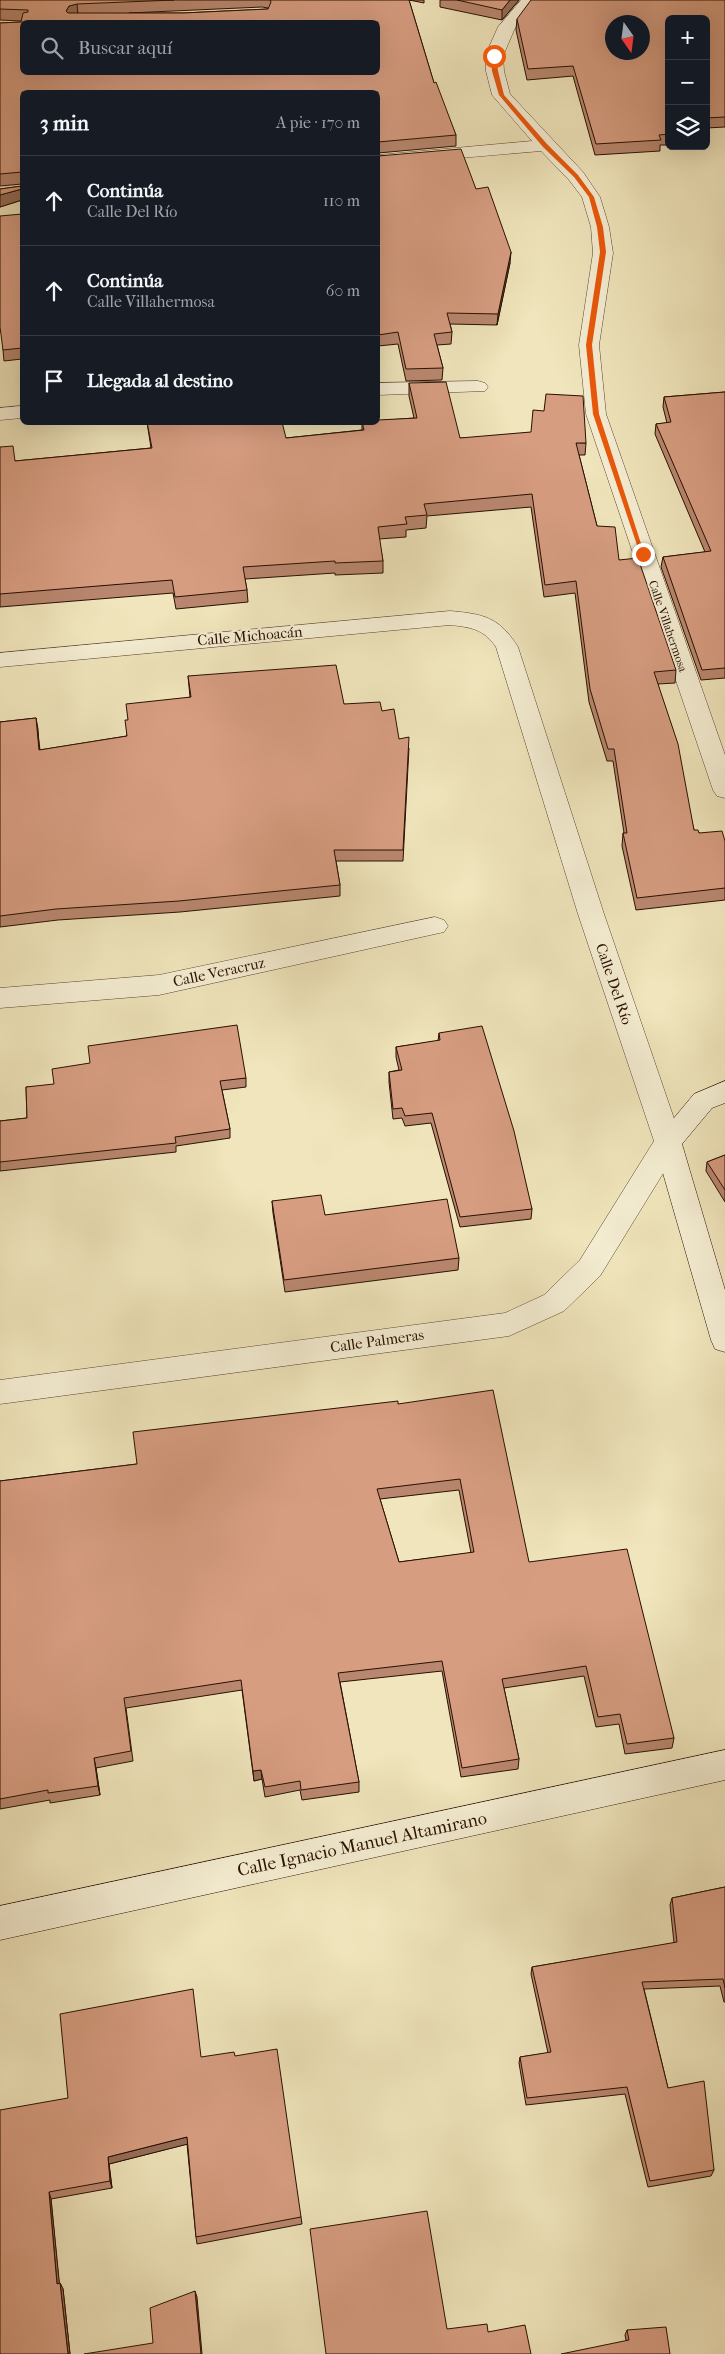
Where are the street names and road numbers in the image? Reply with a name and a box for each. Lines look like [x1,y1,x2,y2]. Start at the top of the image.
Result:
street label: Calle Villahermosa [646,578,690,674]
street label: Calle Michoacán [197,622,304,650]
street label: Calle Del Río [592,941,636,1027]
street label: Calle Veracruz [171,953,267,991]
street label: Calle Palmeras [329,1325,426,1356]
street label: Calle Ignacio Manuel Altamirano [236,1808,489,1881]

